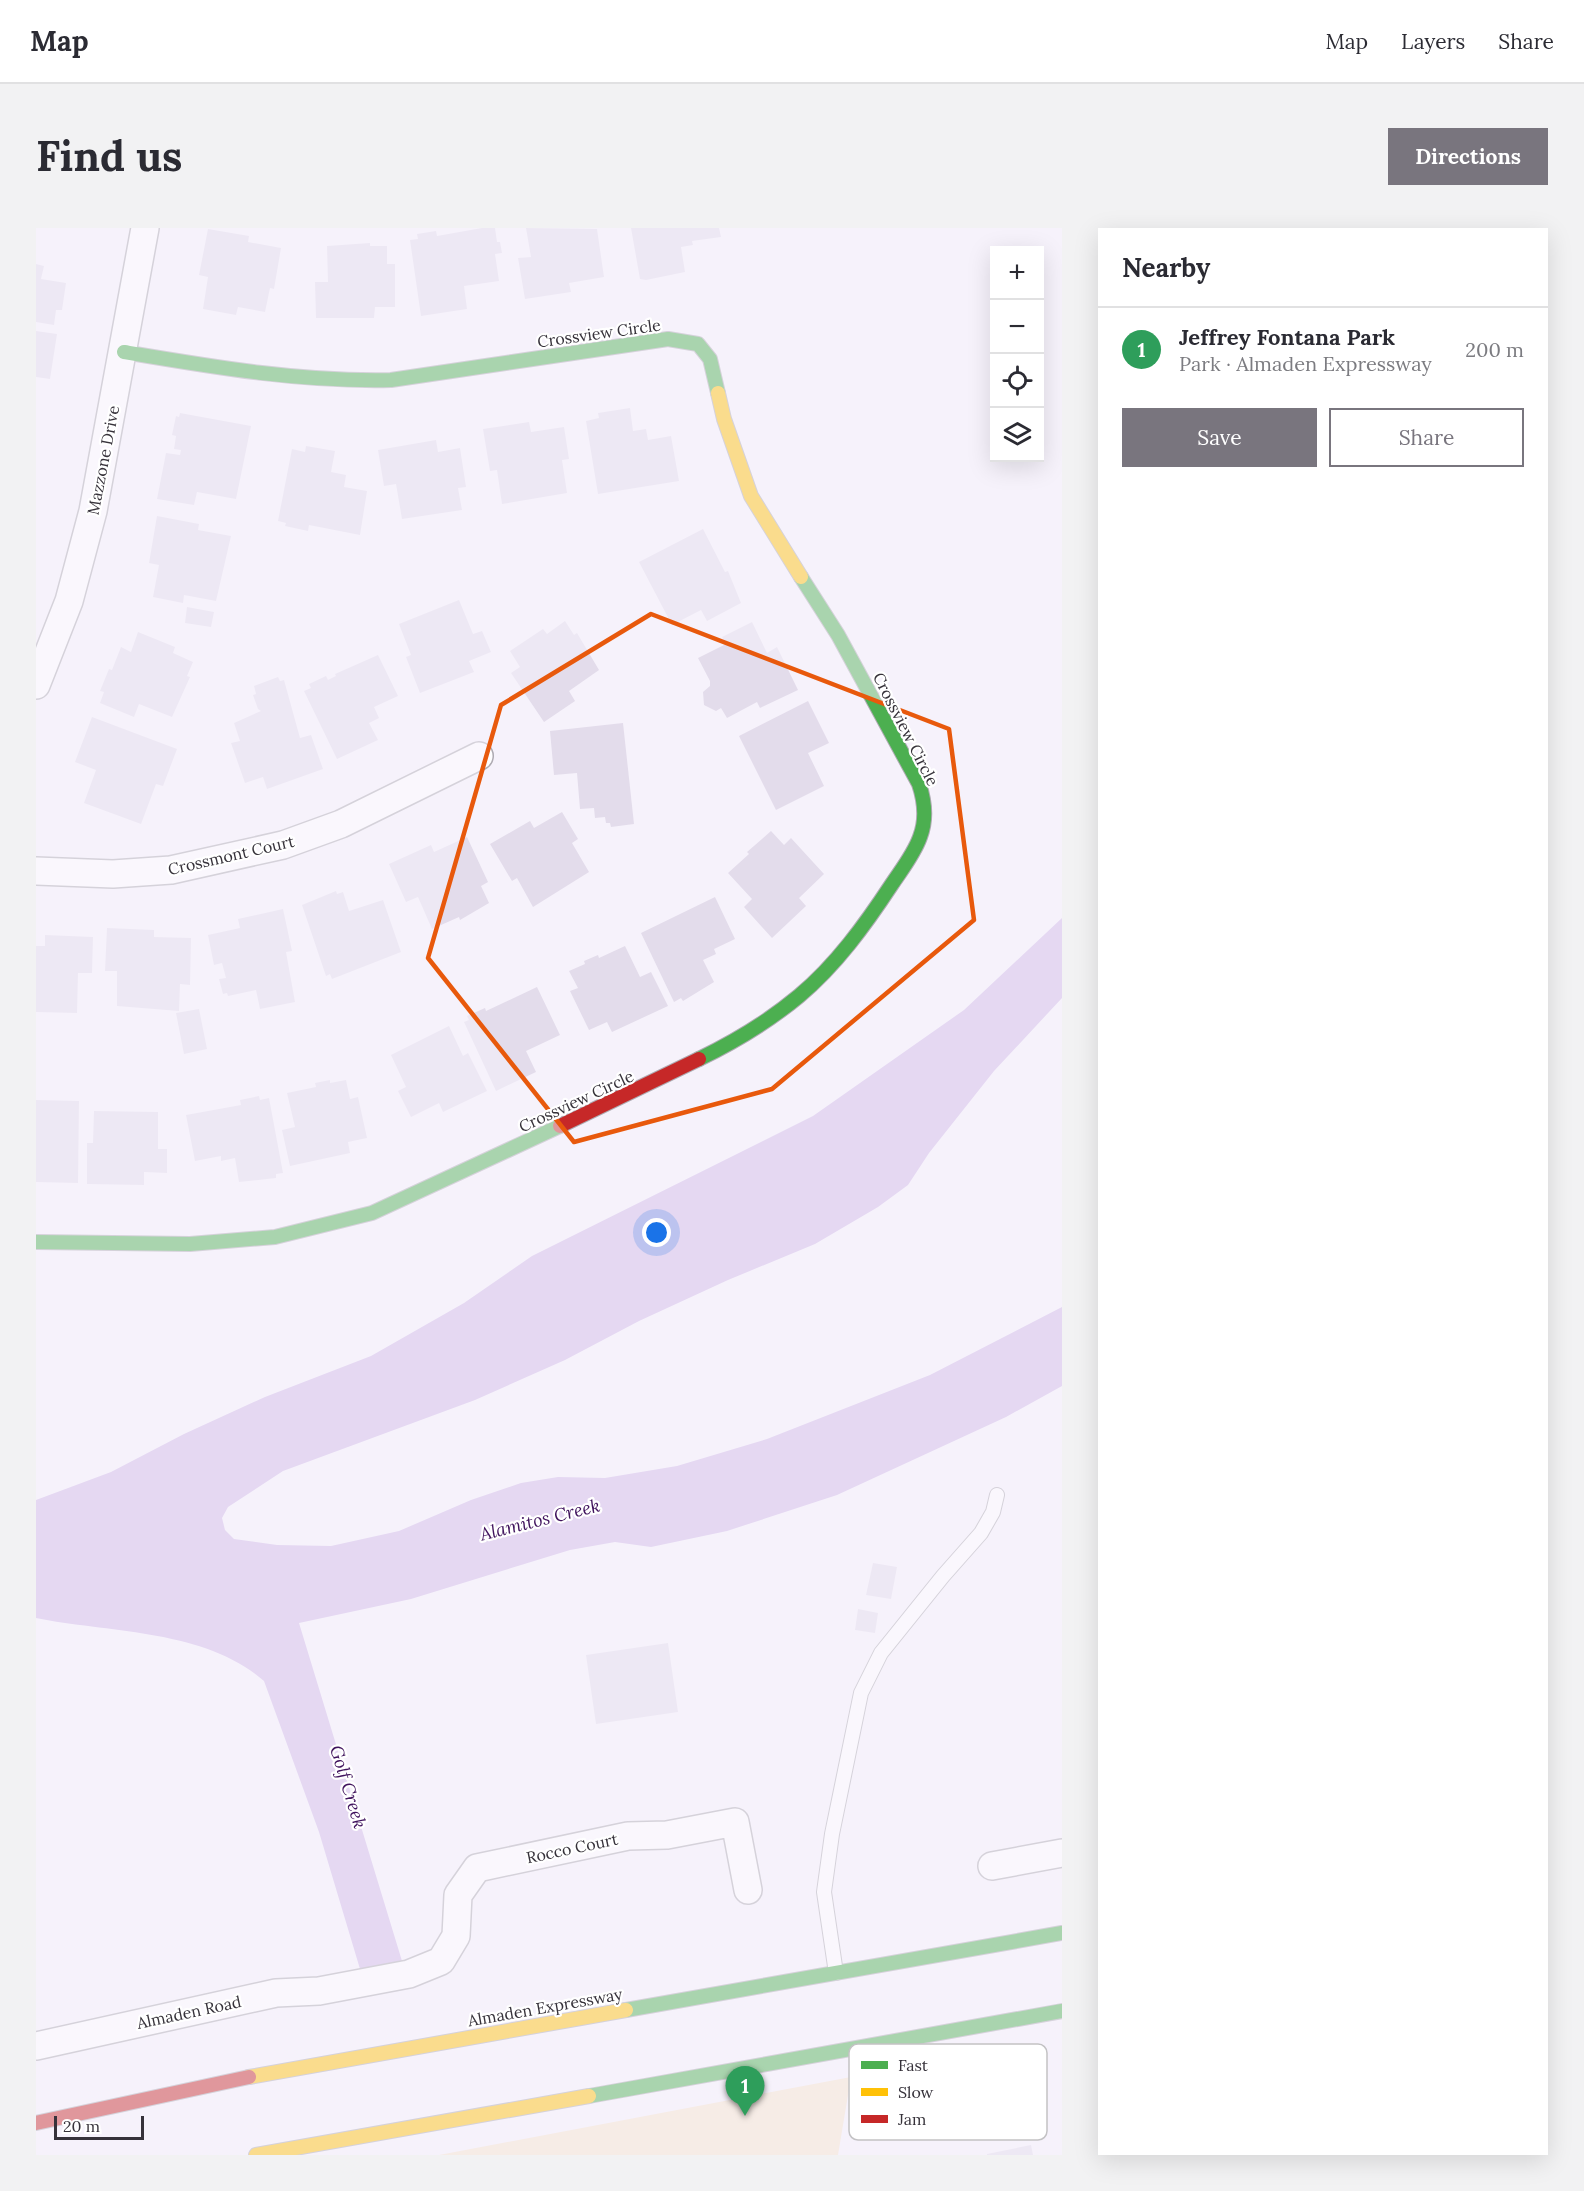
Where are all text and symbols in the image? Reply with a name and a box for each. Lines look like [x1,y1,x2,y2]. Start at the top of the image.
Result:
text: Map [30,23,89,59]
text: Map [1325,28,1368,55]
text: Layers [1401,28,1465,55]
text: Share [1498,28,1554,55]
button: Directions [1388,128,1548,185]
text: Find us [36,129,182,183]
map controls [990,246,1044,462]
button: + [990,246,1044,300]
text: Nearby [1122,251,1210,284]
button: − [990,300,1044,354]
street label: Crossview Circle [536,314,662,352]
text: Jeffrey Fontana Park [1179,323,1395,351]
text: 1 [1137,337,1146,362]
text: 200 m [1465,337,1524,362]
text: Park · Almaden Expressway [1179,351,1432,376]
button: locate [990,354,1044,408]
street label: Mazzone Drive [83,403,123,516]
button: layers [990,408,1044,462]
button: Save [1122,408,1317,467]
button: Share [1329,408,1524,467]
street label: Crossview Circle [869,669,943,789]
street label: Crossmont Court [166,831,297,879]
street label: Crossview Circle [515,1066,637,1136]
your location [642,1218,671,1247]
water label: Alamitos Creek [476,1493,602,1546]
water label: Golf Creek [325,1743,372,1831]
street label: Rocco Court [524,1828,620,1867]
street label: Almaden Expressway [465,1983,624,2031]
street label: Almaden Road [134,1991,243,2033]
legend [849,2044,1047,2140]
text: Fast [898,2055,929,2075]
pin: 1 [726,2066,764,2116]
text: Slow [898,2082,934,2102]
text: Jam [897,2109,926,2129]
scale bar [54,2113,144,2140]
text: 20 m [63,2116,100,2136]

